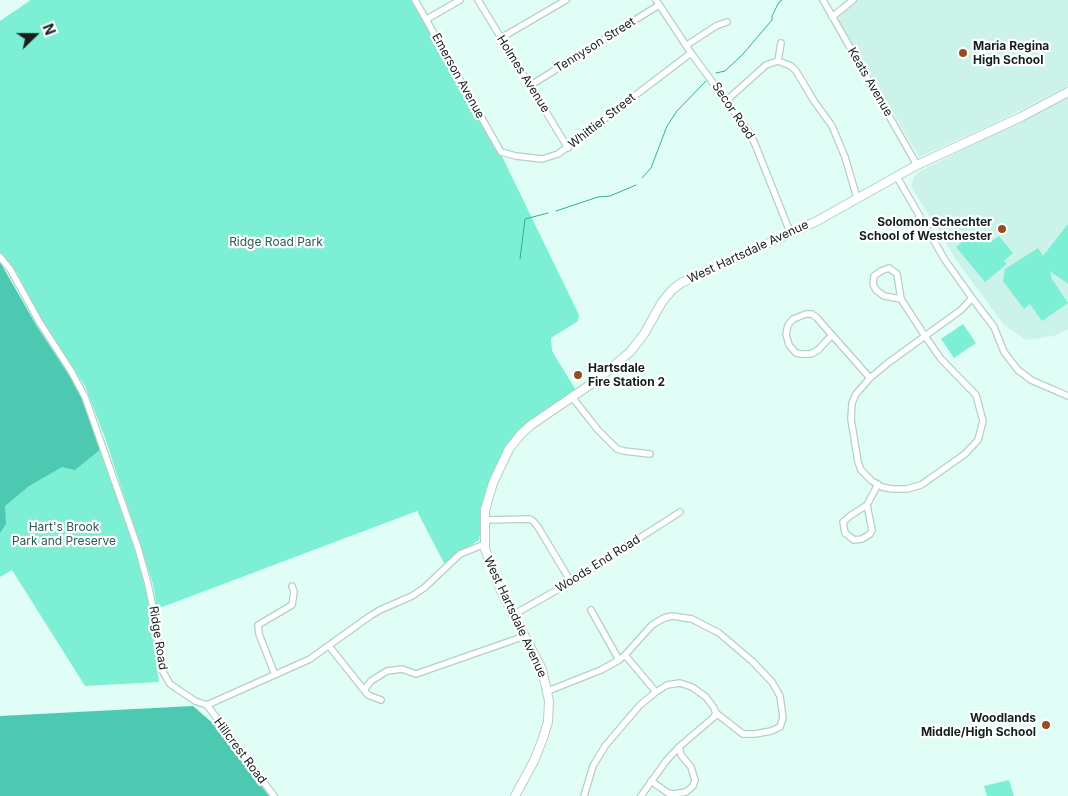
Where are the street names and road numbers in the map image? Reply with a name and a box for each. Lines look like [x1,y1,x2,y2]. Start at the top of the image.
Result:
street label: Tennyson Street [552,14,638,76]
street label: Emerson Avenue [429,31,487,121]
street label: Holmes Avenue [493,33,553,115]
street label: Keats Avenue [844,45,896,119]
street label: Secor Road [709,80,757,142]
street label: Whittier Street [566,90,638,152]
street label: West Hartsdale Avenue [685,218,811,286]
street label: Woods End Road [553,532,643,596]
street label: West Hartsdale Avenue [481,554,549,680]
street label: Ridge Road [146,605,170,671]
street label: Hillcrest Road [211,715,269,787]

